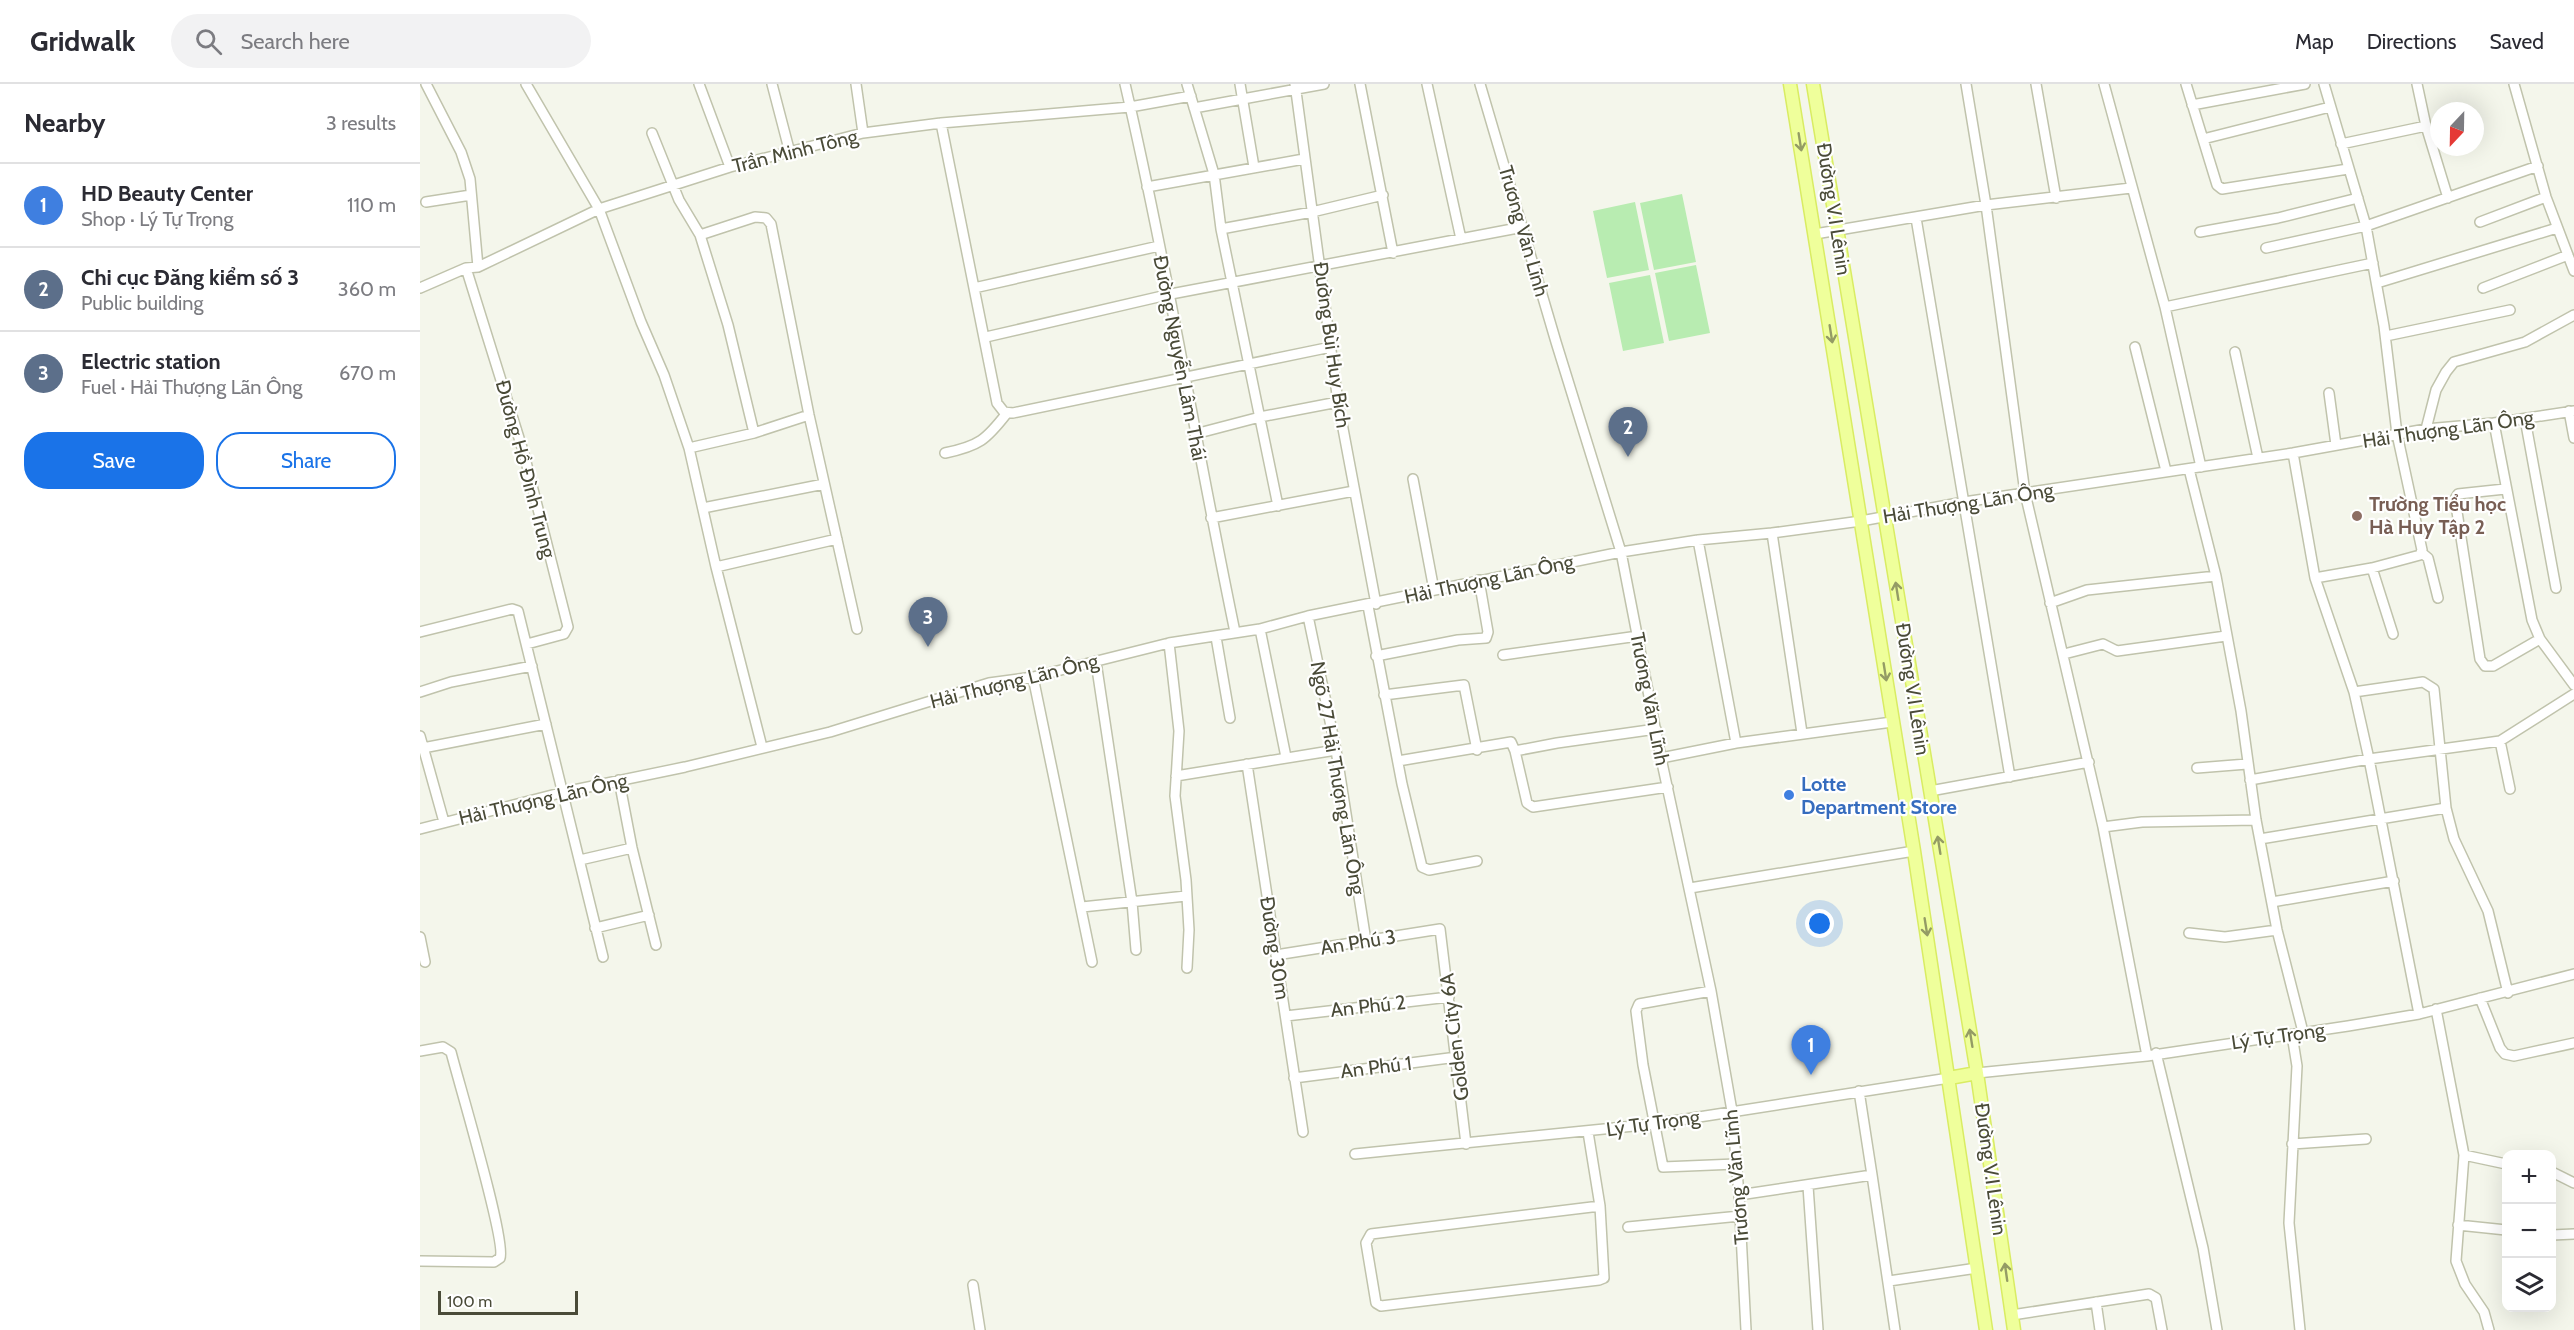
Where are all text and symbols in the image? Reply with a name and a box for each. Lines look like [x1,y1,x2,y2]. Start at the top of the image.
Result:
search box [171,14,591,68]
text: Gridwalk [30,24,135,58]
icon: search [192,25,225,58]
text: Search here [240,28,350,55]
text: Map [2295,29,2334,54]
text: Directions [2367,29,2456,54]
text: Saved [2489,29,2544,54]
north arrow [2430,102,2484,156]
text: Nearby [24,107,105,139]
text: 3 results [326,111,396,135]
street label: Trần Minh Tông [730,124,861,178]
one-way arrow [1794,131,1805,151]
street label: Đường V.I Lênin [1812,141,1856,277]
street label: Trương Văn Lĩnh [1494,163,1554,299]
text: HD Beauty Center [81,180,253,207]
text: 1 [40,193,47,217]
text: 110 m [347,193,396,217]
text: Shop · Lý Tự Trọng [81,207,233,231]
street label: Đường Nguyễn Lâm Thái [1148,253,1212,463]
street label: Đường Bùi Huy Bích [1308,260,1356,430]
text: Chi cục Đăng kiểm số 3 [81,264,299,291]
text: 2 [38,277,49,301]
text: 360 m [338,277,396,301]
text: Public building [81,291,203,315]
one-way arrow [1826,324,1837,344]
text: Electric station [81,348,221,375]
text: 3 [38,361,49,385]
text: 670 m [339,361,396,385]
text: Fuel · Hải Thượng Lãn Ông [81,375,302,399]
street label: Đường Hồ Đình Trung [491,377,562,562]
street label: Hải Thượng Lãn Ông [2361,405,2536,453]
pin: 2 [1608,408,1648,457]
button: Save [24,432,204,489]
button: Share [216,432,396,489]
street label: Hải Thượng Lãn Ông [1881,477,2056,528]
place label: Trường Tiểu học Hà Huy Tập 2 [2369,492,2506,539]
marker: Trường Tiểu học Hà Huy Tập 2 [2350,509,2364,523]
street label: Hải Thượng Lãn Ông [1402,549,1577,609]
one-way arrow [1891,581,1902,601]
pin: 3 [908,598,948,647]
street label: Đường V.I Lênin [1891,621,1935,757]
street label: Trương Văn Lĩnh [1625,630,1675,768]
street label: Hải Thượng Lãn Ông [927,648,1102,714]
street label: Ngõ 27 Hải Thượng Lãn Ông [1306,659,1371,898]
one-way arrow [1879,662,1890,681]
street label: Hải Thượng Lãn Ông [456,768,631,830]
place label: Lotte Department Store [1801,772,1957,819]
marker: Lotte Department Store [1782,788,1796,802]
one-way arrow [1933,836,1944,856]
street label: Đường 30m [1255,895,1295,1001]
your location [1805,909,1834,938]
one-way arrow [1921,916,1932,936]
street label: An Phú 3 [1319,924,1397,960]
street label: Golden City 6A [1434,971,1474,1102]
street label: An Phú 2 [1329,990,1407,1022]
street label: Lý Tự Trọng [2230,1017,2327,1054]
pin: 1 [1792,1026,1830,1075]
one-way arrow [1965,1028,1976,1048]
street label: An Phú 1 [1339,1051,1413,1083]
street label: Đường V.I Lênin [1970,1101,2012,1237]
street label: Lý Tự Trọng [1605,1104,1702,1141]
street label: Trương Văn Lĩnh [1718,1109,1754,1245]
map controls [2502,1150,2556,1312]
button: + [2502,1150,2556,1204]
button: − [2502,1204,2556,1258]
button: layers [2502,1258,2556,1312]
one-way arrow [2000,1263,2011,1283]
scale bar [438,1288,578,1316]
text: 100 m [447,1292,492,1311]

